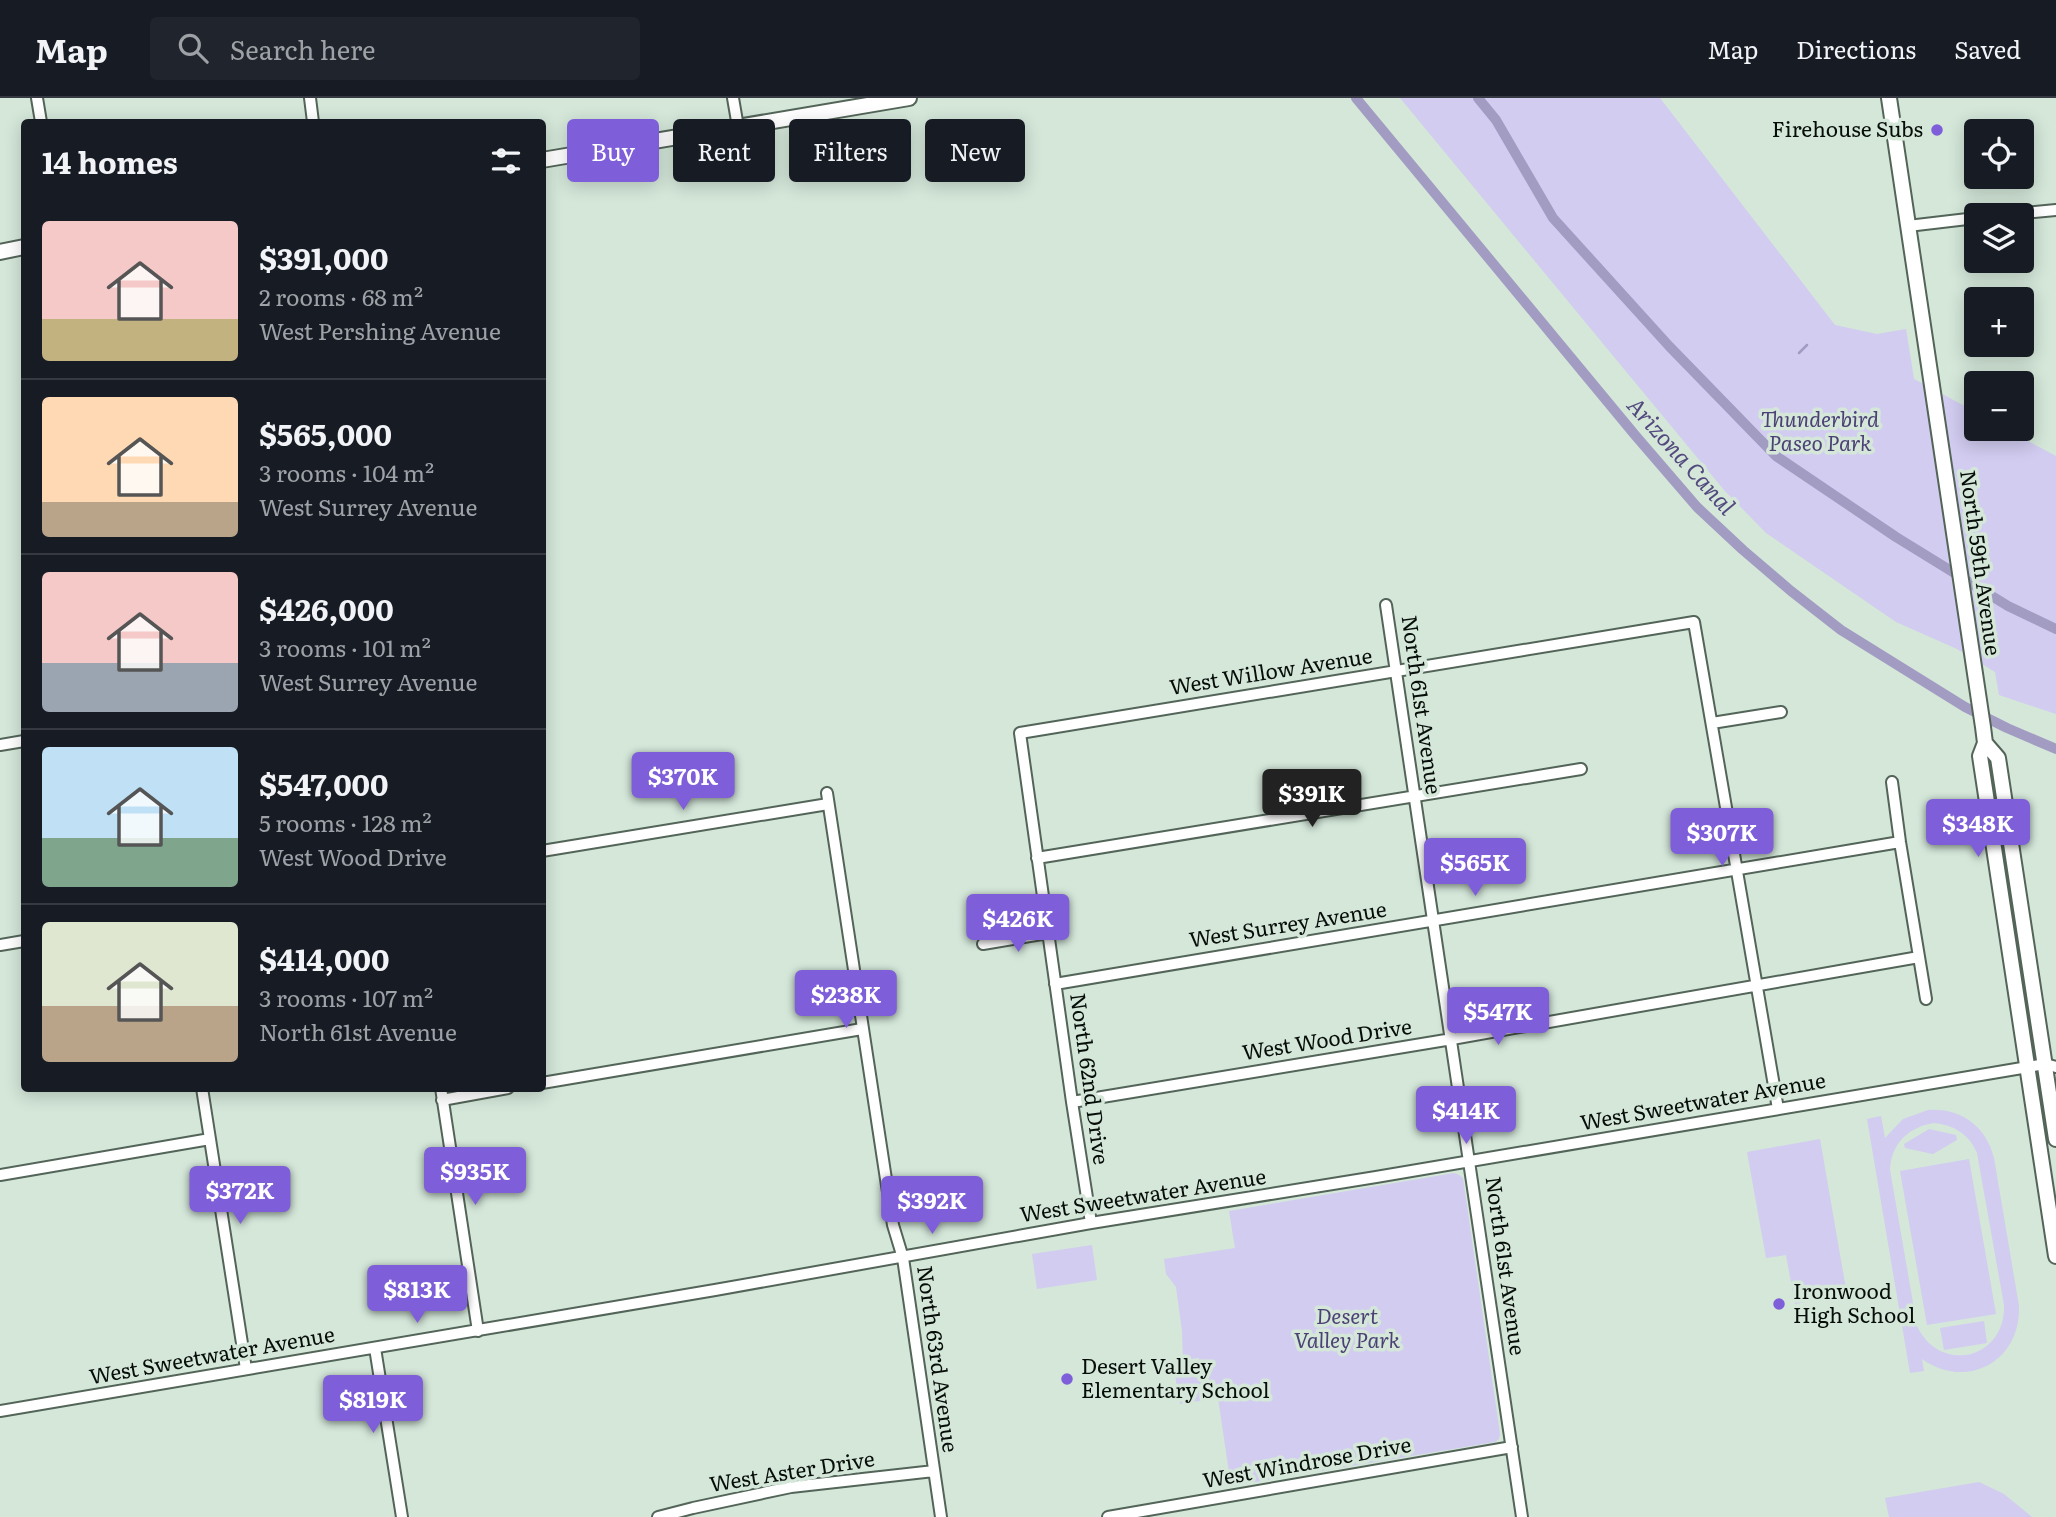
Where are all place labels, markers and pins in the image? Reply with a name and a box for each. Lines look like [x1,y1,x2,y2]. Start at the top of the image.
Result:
place label: Firehouse Subs [1772,112,1923,143]
marker: Firehouse Subs [1929,122,1945,138]
pin: $370K [634,752,732,812]
pin: $391K [1263,770,1361,829]
pin: $348K [1929,800,2027,859]
pin: $307K [1673,808,1771,868]
pin: $565K [1426,838,1524,898]
pin: $426K [969,894,1067,954]
pin: $238K [797,970,895,1030]
pin: $547K [1449,988,1547,1047]
pin: $414K [1417,1086,1515,1146]
pin: $935K [426,1148,524,1207]
pin: $372K [191,1166,289,1226]
pin: $392K [883,1176,981,1236]
pin: $813K [368,1266,466,1325]
place label: Ironwood High School [1793,1274,1915,1329]
marker: Ironwood High School [1771,1296,1787,1312]
place label: Desert Valley Elementary School [1081,1349,1270,1404]
marker: Desert Valley Elementary School [1059,1371,1075,1387]
pin: $819K [324,1376,422,1435]

